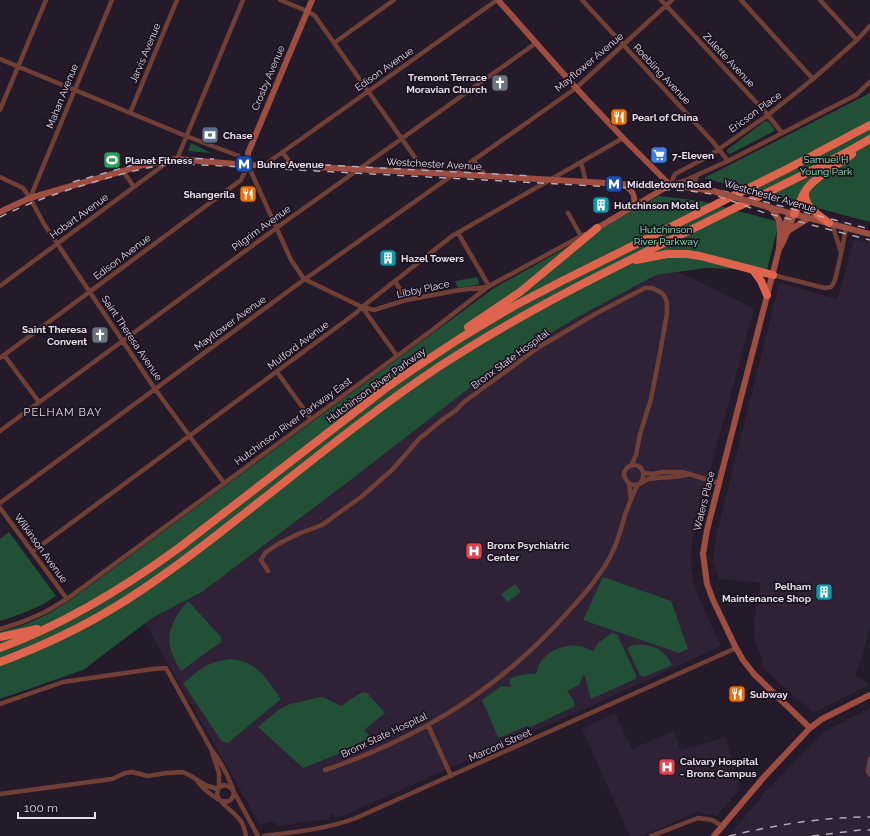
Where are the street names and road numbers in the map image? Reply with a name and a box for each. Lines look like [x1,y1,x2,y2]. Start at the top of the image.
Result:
street label: Jarvis Avenue [128,22,162,84]
street label: Mayflower Avenue [553,30,625,94]
street label: Zulette Avenue [701,30,757,90]
street label: Roebling Avenue [631,42,693,107]
street label: Crosby Avenue [249,44,287,112]
street label: Edison Avenue [353,45,415,93]
street label: Mahan Avenue [44,62,80,130]
street label: Ericson Place [727,89,783,135]
street label: Westchester Avenue [386,156,482,172]
street label: Westchester Avenue [723,178,818,214]
street label: Hobart Avenue [48,191,110,241]
street label: Pilgrim Avenue [230,203,292,253]
street label: Edison Avenue [91,232,153,282]
street label: Libby Place [396,278,450,300]
street label: Mayflower Avenue [192,293,268,353]
street label: Saint Theresa Avenue [100,294,165,383]
street label: Mulford Avenue [265,318,331,371]
street label: Bronx State Hospital [469,327,551,391]
street label: Hutchinson River Parkway [324,345,428,425]
street label: Hutchinson River Parkway East [232,375,354,467]
street label: Waters Place [691,470,717,532]
street label: Wilkinson Avenue [12,511,70,585]
street label: Bronx State Hospital [339,710,429,760]
street label: Marconi Street [467,726,534,764]

